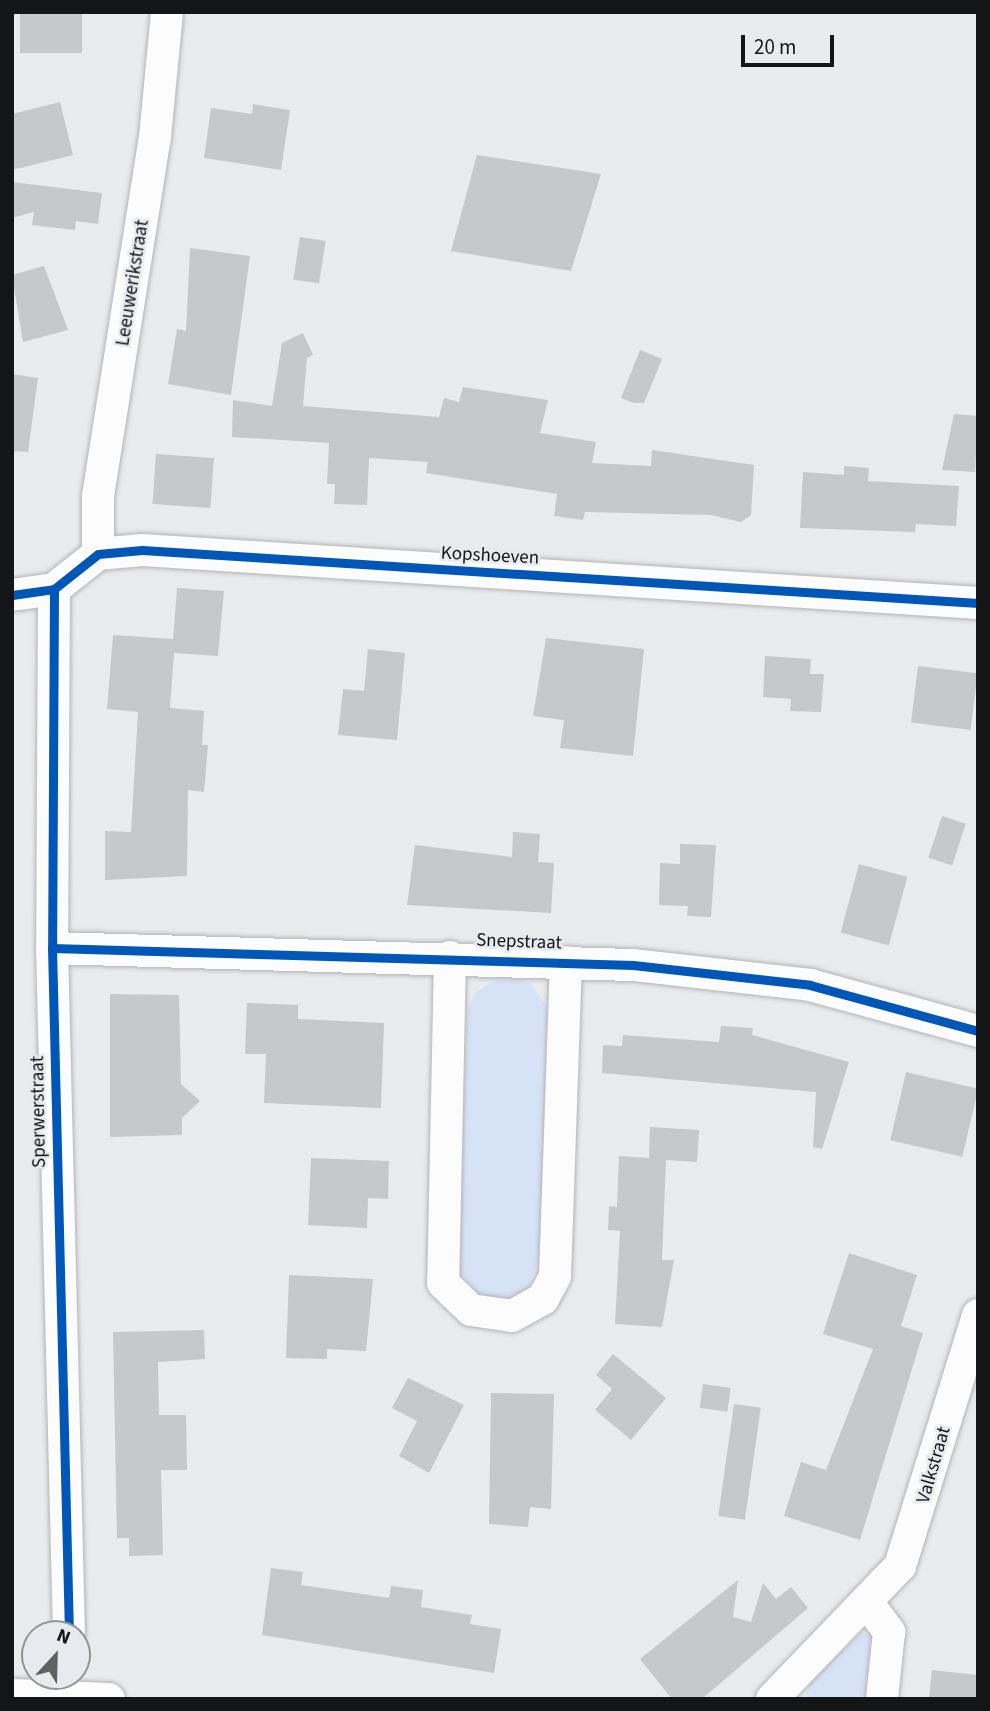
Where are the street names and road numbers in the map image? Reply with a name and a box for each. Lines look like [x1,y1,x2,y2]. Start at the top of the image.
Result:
street label: Leeuwerikstraat [112,218,154,348]
street label: Kopshoeven [440,542,540,570]
street label: Snepstraat [476,929,562,955]
street label: Sperwerstraat [27,1056,51,1168]
street label: Valkstraat [912,1424,956,1506]

